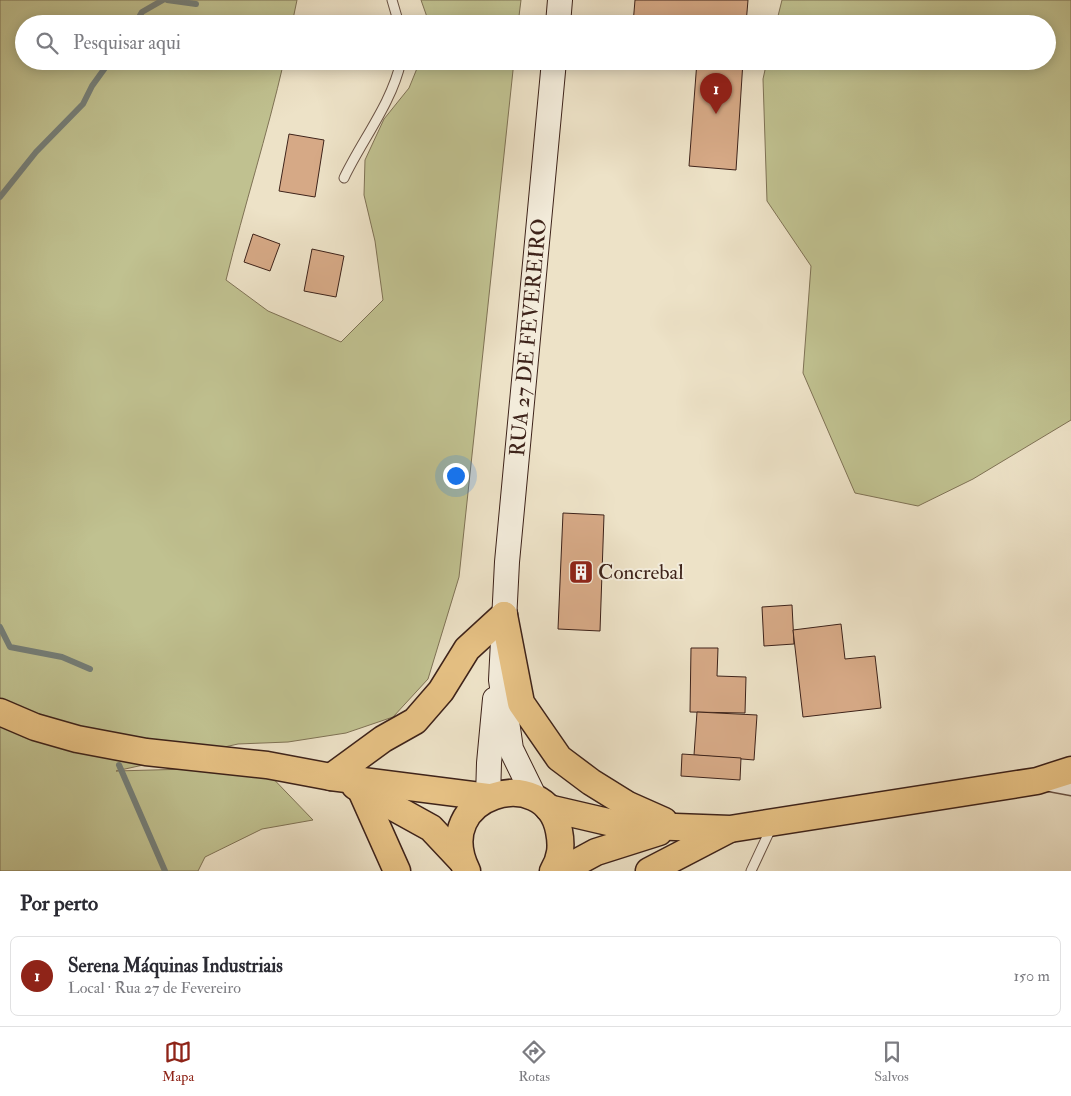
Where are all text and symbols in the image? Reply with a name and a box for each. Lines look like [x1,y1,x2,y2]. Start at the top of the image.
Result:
search box [15,15,1056,70]
icon: search [33,29,61,57]
text: Pesquisar aqui [73,31,181,55]
pin: 1 [700,73,732,114]
street label: RUA 27 DE FEVEREIRO [503,217,553,458]
your location [443,463,469,489]
building icon: Concrebal [568,559,594,585]
place label: Concrebal [598,559,684,586]
text: Por perto [20,890,98,917]
text: Serena Máquinas Industriais [68,954,283,978]
text: 1 [34,966,40,986]
text: 150 m [1013,966,1050,986]
text: Local · Rua 27 de Fevereiro [68,978,241,998]
tab: Mapa [162,1038,194,1085]
tab: Rotas [518,1038,550,1085]
tab: Salvos [874,1038,909,1085]

